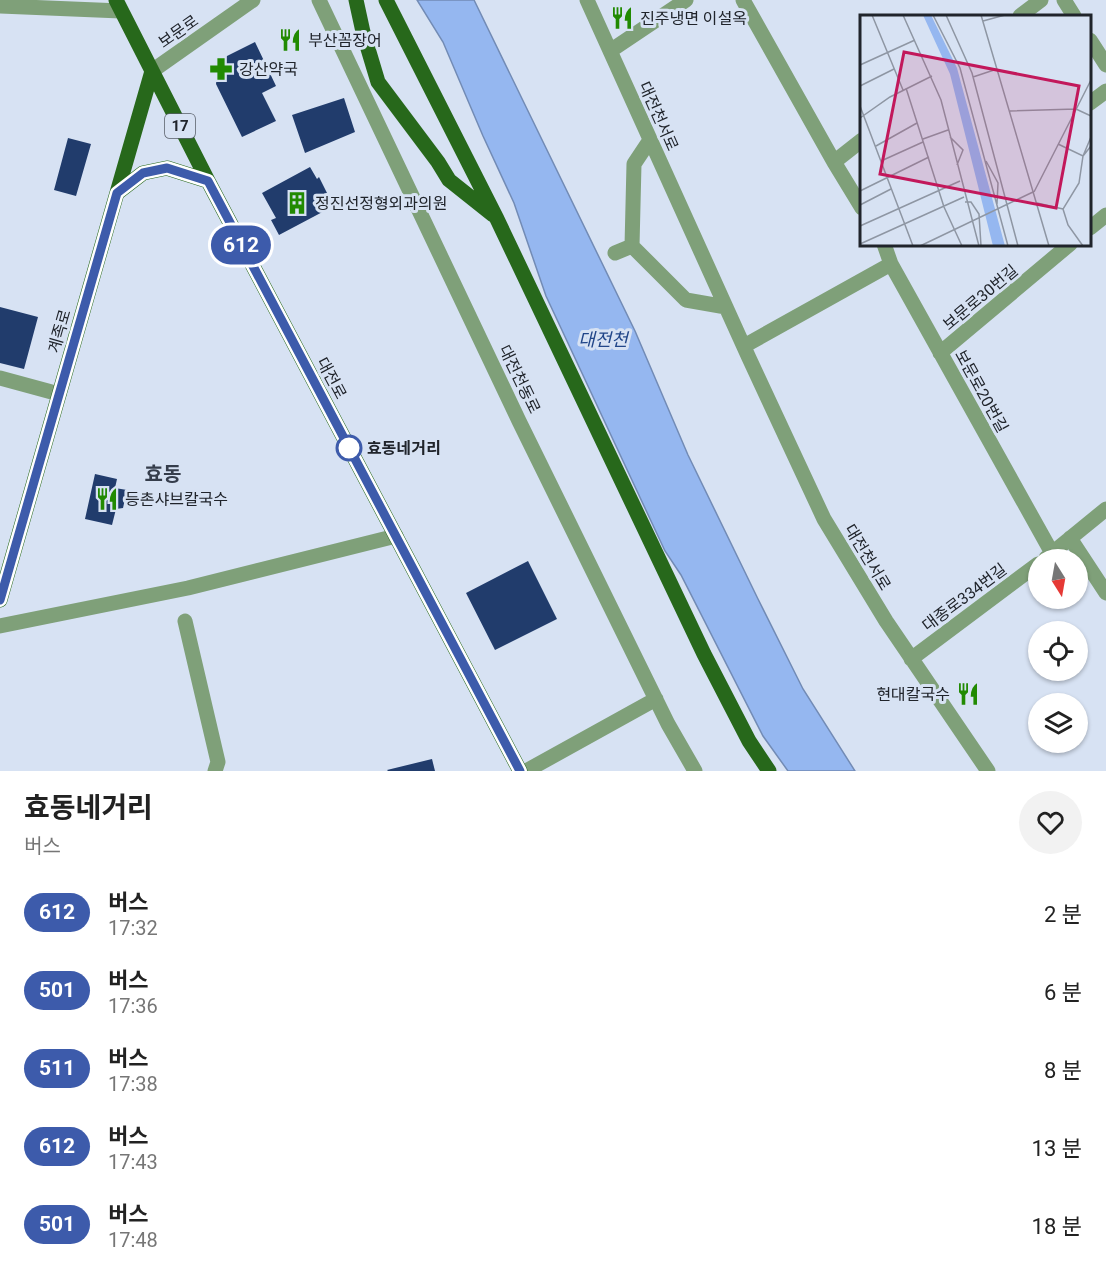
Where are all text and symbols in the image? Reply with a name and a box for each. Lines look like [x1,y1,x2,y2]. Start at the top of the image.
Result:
restaurant icon: 진주냉면 이설옥 [609,5,635,31]
place label: 진주냉면 이설옥 [640,9,747,28]
street label: 보문로 [155,11,202,52]
inset map [860,15,1091,246]
restaurant icon: 부산꼼장어 [277,27,303,53]
place label: 부산꼼장어 [308,31,382,50]
pharmacy icon: 강산약국 [208,56,234,82]
place label: 강산약국 [239,60,298,79]
street label: 대전천서로 [635,79,682,154]
road number: 17 [165,114,195,138]
building icon: 정진선정형외과의원 [284,190,310,216]
place label: 정진선정형외과의원 [315,194,447,213]
line badge: 612 [206,226,276,264]
text: 612 [223,233,259,257]
street label: 보문로30번길 [939,261,1022,334]
street label: 계족로 [44,307,75,355]
water label: 대전천 [578,329,630,350]
street label: 대전천동로 [495,342,544,417]
street label: 보문로20번길 [951,347,1012,436]
street label: 대전로 [313,354,350,402]
marker: 효동네거리 [336,435,362,461]
place label: 효동네거리 [367,439,441,458]
district label: 효동 [145,462,181,486]
restaurant icon: 등촌샤브칼국수 [94,486,120,512]
place label: 등촌샤브칼국수 [125,490,228,509]
street label: 대전천서로 [840,521,895,594]
north arrow [1028,549,1088,609]
map controls [1028,549,1088,753]
street label: 대종로334번길 [918,560,1010,635]
button: locate [1028,621,1088,681]
restaurant icon: 현대칼국수 [955,681,981,707]
place label: 현대칼국수 [876,685,950,704]
button: layers [1028,693,1088,753]
text: 효동네거리 [24,791,153,824]
button: heart [1019,791,1082,854]
text: 버스 [24,834,61,858]
text: 버스 [108,890,148,915]
text: 612 [39,900,75,924]
text: 2 분 [1044,902,1082,927]
text: 17:32 [108,916,158,940]
text: 버스 [108,968,148,993]
text: 501 [39,978,75,1002]
text: 6 분 [1044,980,1082,1005]
text: 17:36 [108,994,158,1018]
text: 버스 [108,1046,148,1071]
text: 511 [39,1056,75,1080]
text: 8 분 [1044,1058,1082,1083]
text: 17:38 [108,1072,158,1096]
text: 버스 [108,1124,148,1149]
text: 612 [39,1134,75,1158]
text: 13 분 [1032,1136,1082,1161]
text: 17:43 [108,1150,158,1174]
text: 버스 [108,1202,148,1227]
text: 501 [39,1212,75,1236]
text: 18 분 [1032,1214,1082,1239]
text: 17:48 [108,1228,158,1252]

